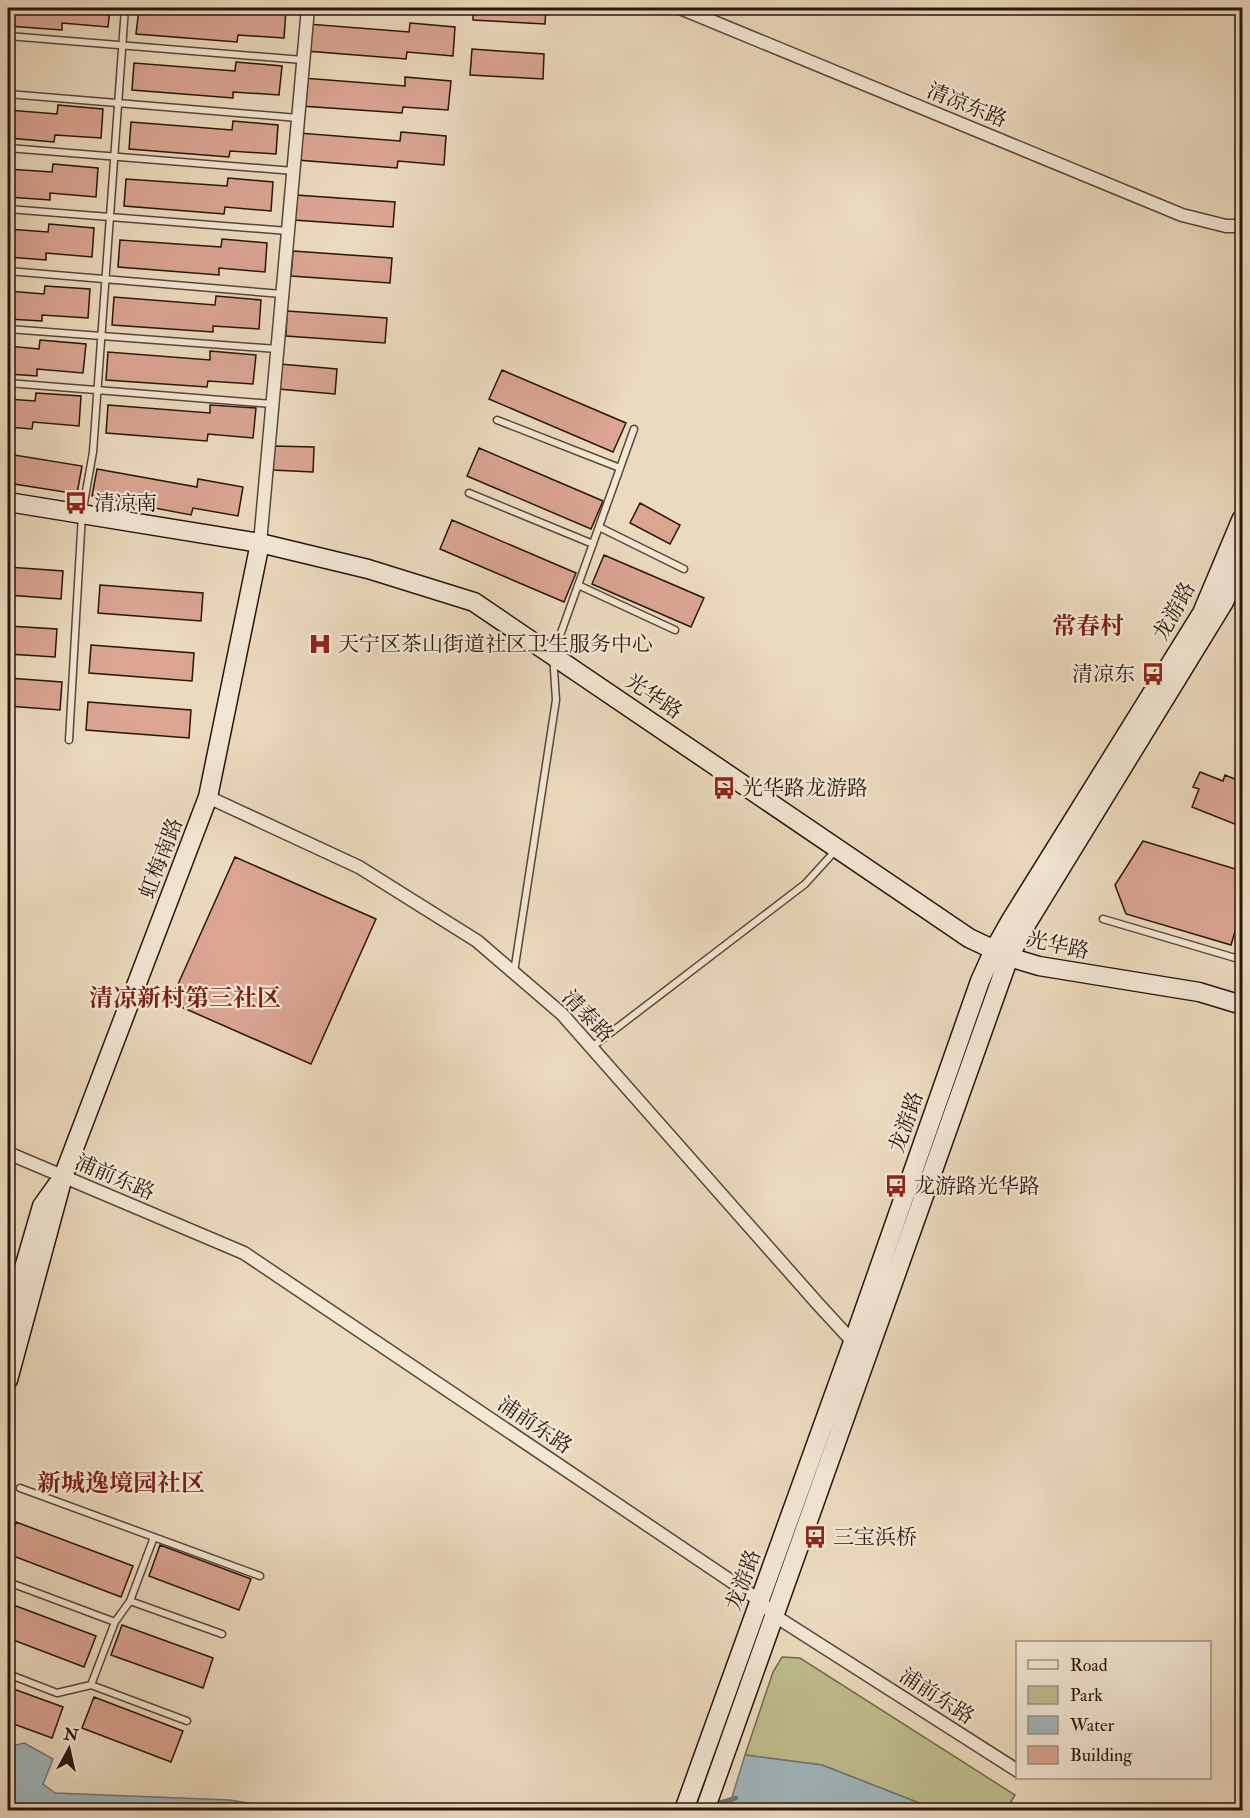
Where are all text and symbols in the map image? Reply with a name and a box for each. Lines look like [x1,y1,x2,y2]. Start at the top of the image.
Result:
street label: 清凉东路 [923,77,1011,134]
bus stop icon: 清凉南 [63,490,89,516]
place label: 清凉南 [94,490,157,517]
street label: 龙游路 [1147,577,1202,645]
district label: 常春村 [1052,611,1124,642]
hospital icon: 天宁区茶山街道社区卫生服务中心 [307,631,333,657]
place label: 天宁区茶山街道社区卫生服务中心 [338,631,653,658]
place label: 清凉东 [1072,661,1135,688]
bus stop icon: 清凉东 [1140,661,1166,687]
street label: 光华路 [620,668,687,725]
bus stop icon: 光华路龙游路 [711,775,737,801]
place label: 光华路龙游路 [742,775,868,802]
street label: 虹梅南路 [134,814,189,902]
street label: 光华路 [1024,926,1092,965]
district label: 清凉新村第三社区 [89,983,281,1014]
street label: 清泰路 [556,984,619,1048]
street label: 龙游路 [883,1088,929,1156]
street label: 浦前东路 [71,1149,159,1206]
bus stop icon: 龙游路光华路 [883,1173,909,1199]
place label: 龙游路光华路 [914,1173,1040,1200]
street label: 浦前东路 [492,1391,577,1460]
district label: 新城逸境园社区 [37,1468,205,1499]
bus stop icon: 三宝浜桥 [802,1524,828,1550]
place label: 三宝浜桥 [833,1524,917,1551]
street label: 龙游路 [720,1546,767,1614]
legend [1016,1641,1211,1779]
text: Road [1070,1654,1108,1677]
street label: 浦前东路 [894,1662,979,1731]
text: Park [1070,1684,1103,1707]
text: Water [1069,1714,1114,1737]
north arrow [39,1719,99,1779]
text: N [61,1724,80,1746]
text: Building [1070,1744,1133,1767]

